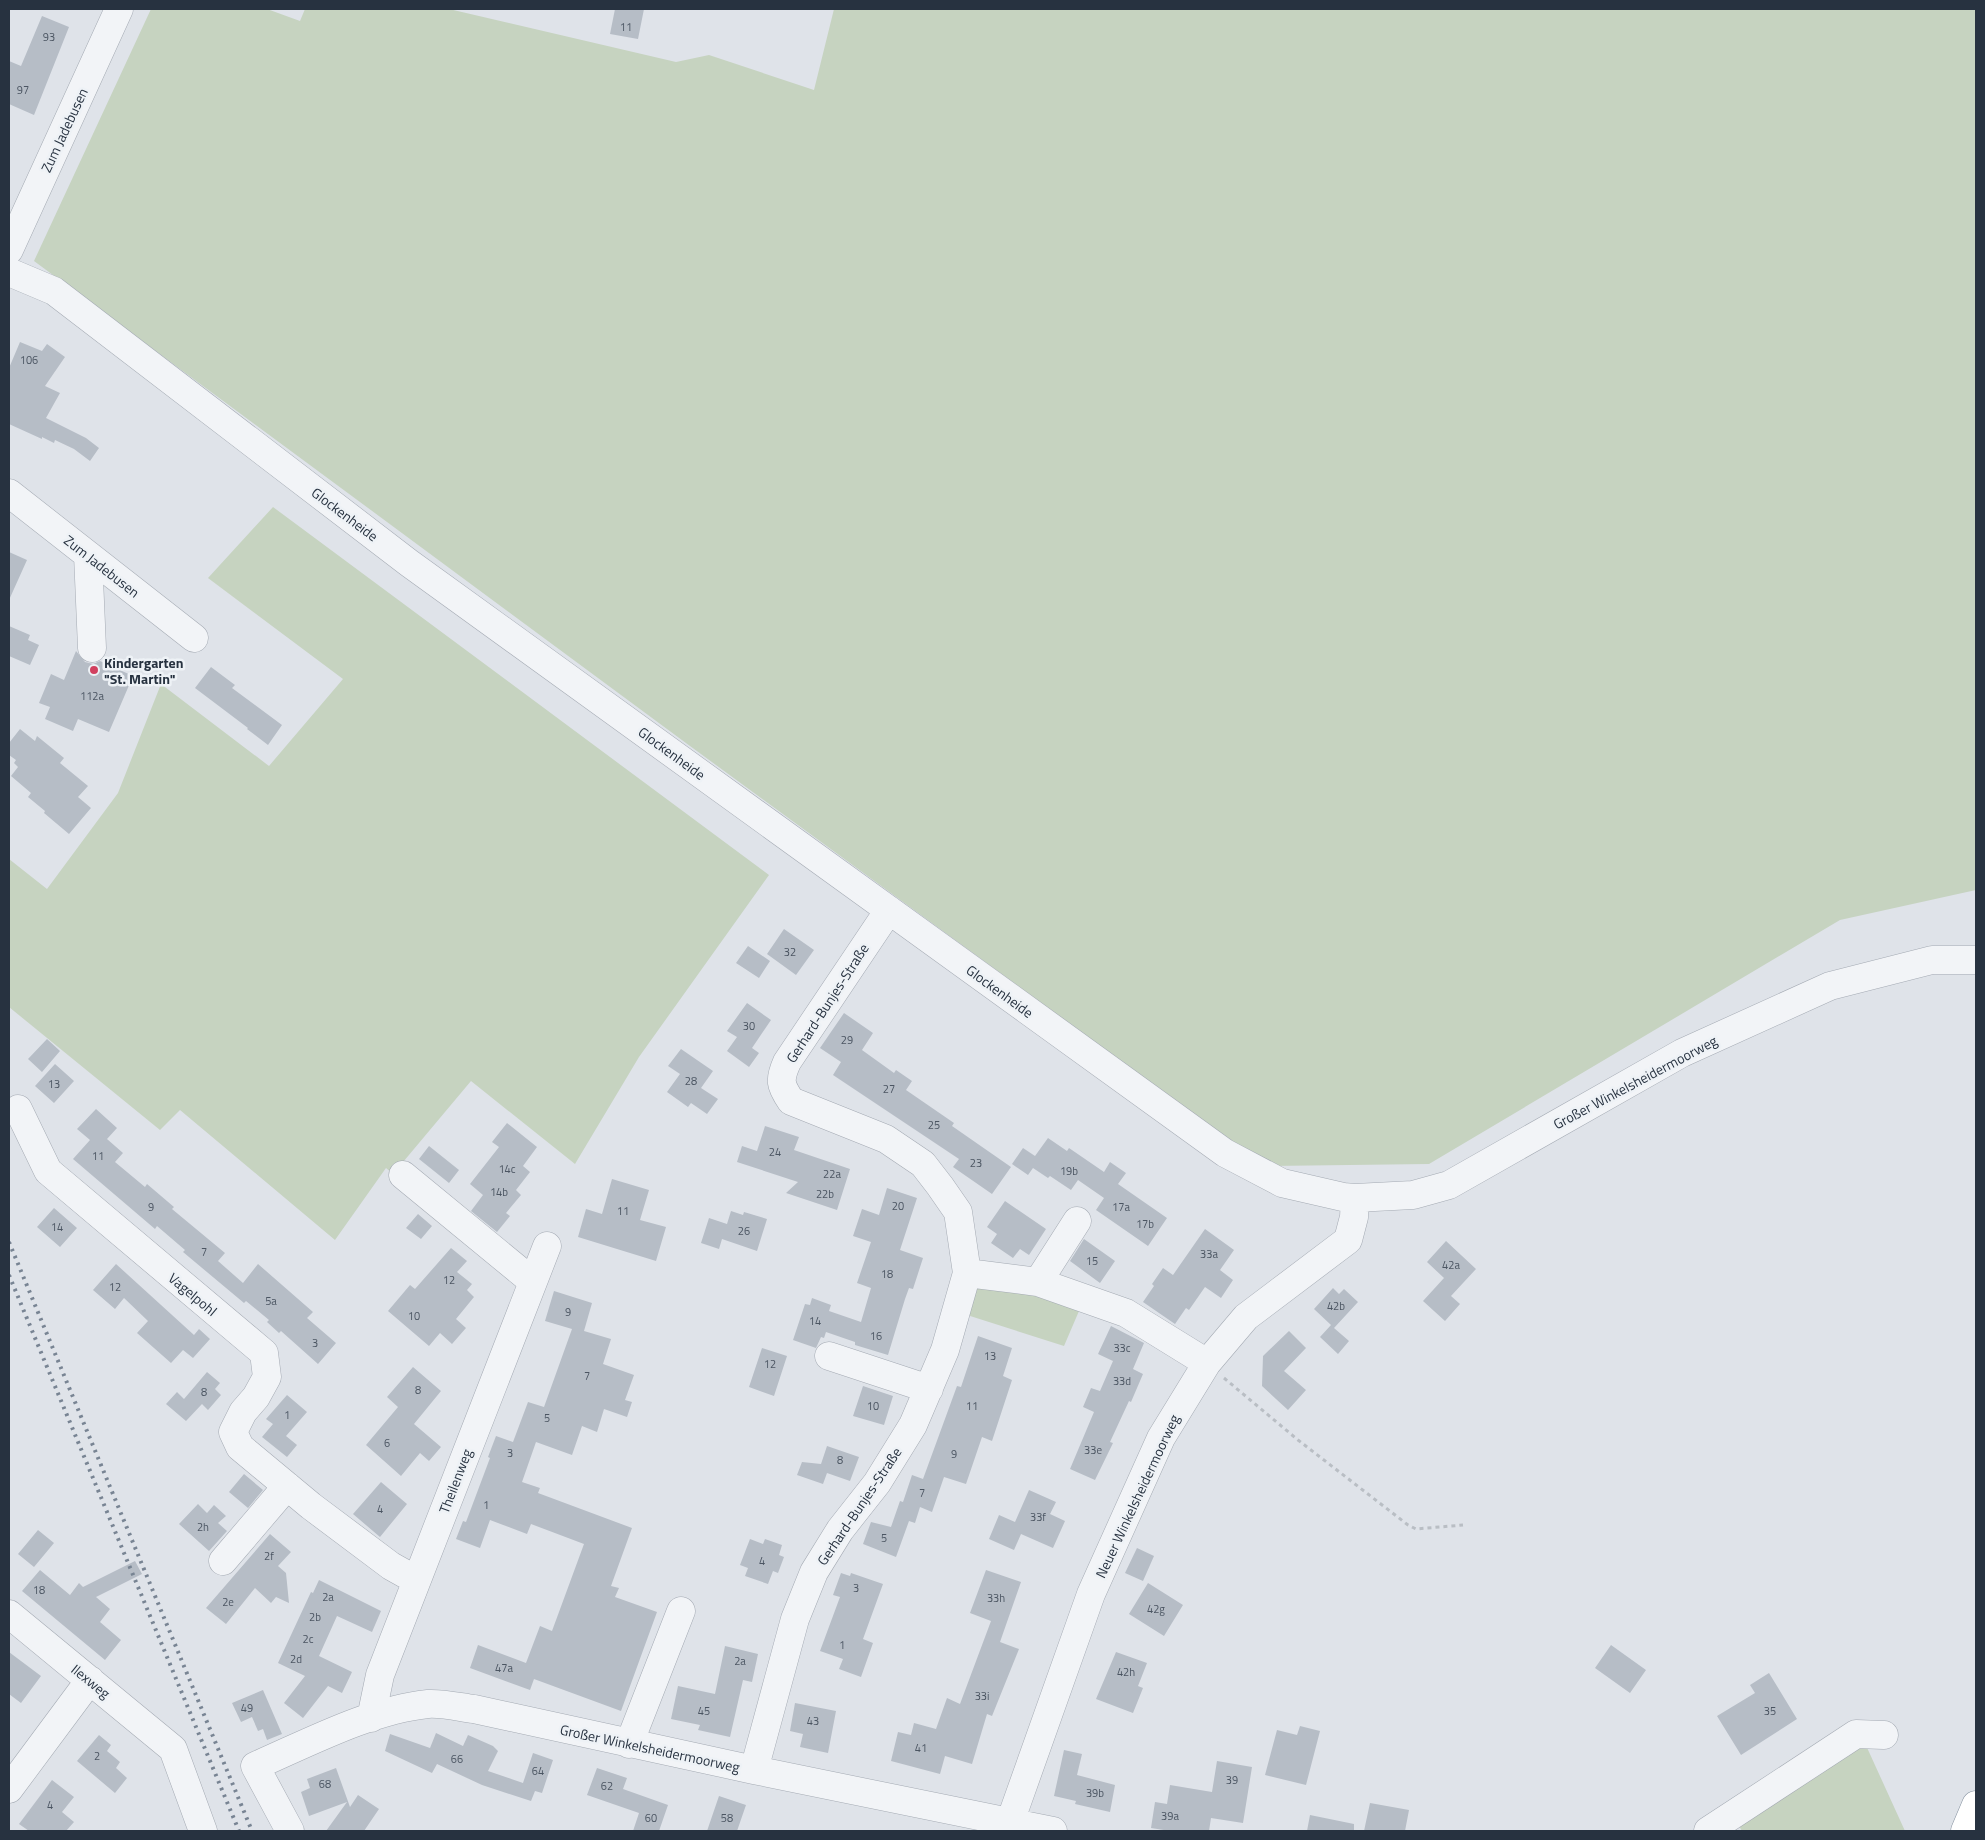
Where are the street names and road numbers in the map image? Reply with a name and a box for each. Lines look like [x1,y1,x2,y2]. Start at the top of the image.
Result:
street label: Zum Jadebusen [35,84,93,176]
street label: Glockenheide [307,482,383,546]
street label: Zum Jadebusen [60,530,144,602]
street label: Glockenheide [634,721,710,785]
street label: Gerhard-Bunjes-Straße [780,939,874,1067]
street label: Glockenheide [962,959,1038,1023]
street label: Großer Winkelsheidermoorweg [1549,1030,1721,1134]
street label: Vagelpohl [164,1267,222,1321]
street label: Neuer Winkelsheidermoorweg [1090,1411,1184,1581]
street label: Gerhard-Bunjes-Straße [812,1443,906,1569]
street label: Theilenweg [433,1446,477,1516]
street label: Ilexweg [67,1659,115,1703]
street label: Großer Winkelsheidermoorweg [558,1719,742,1777]

